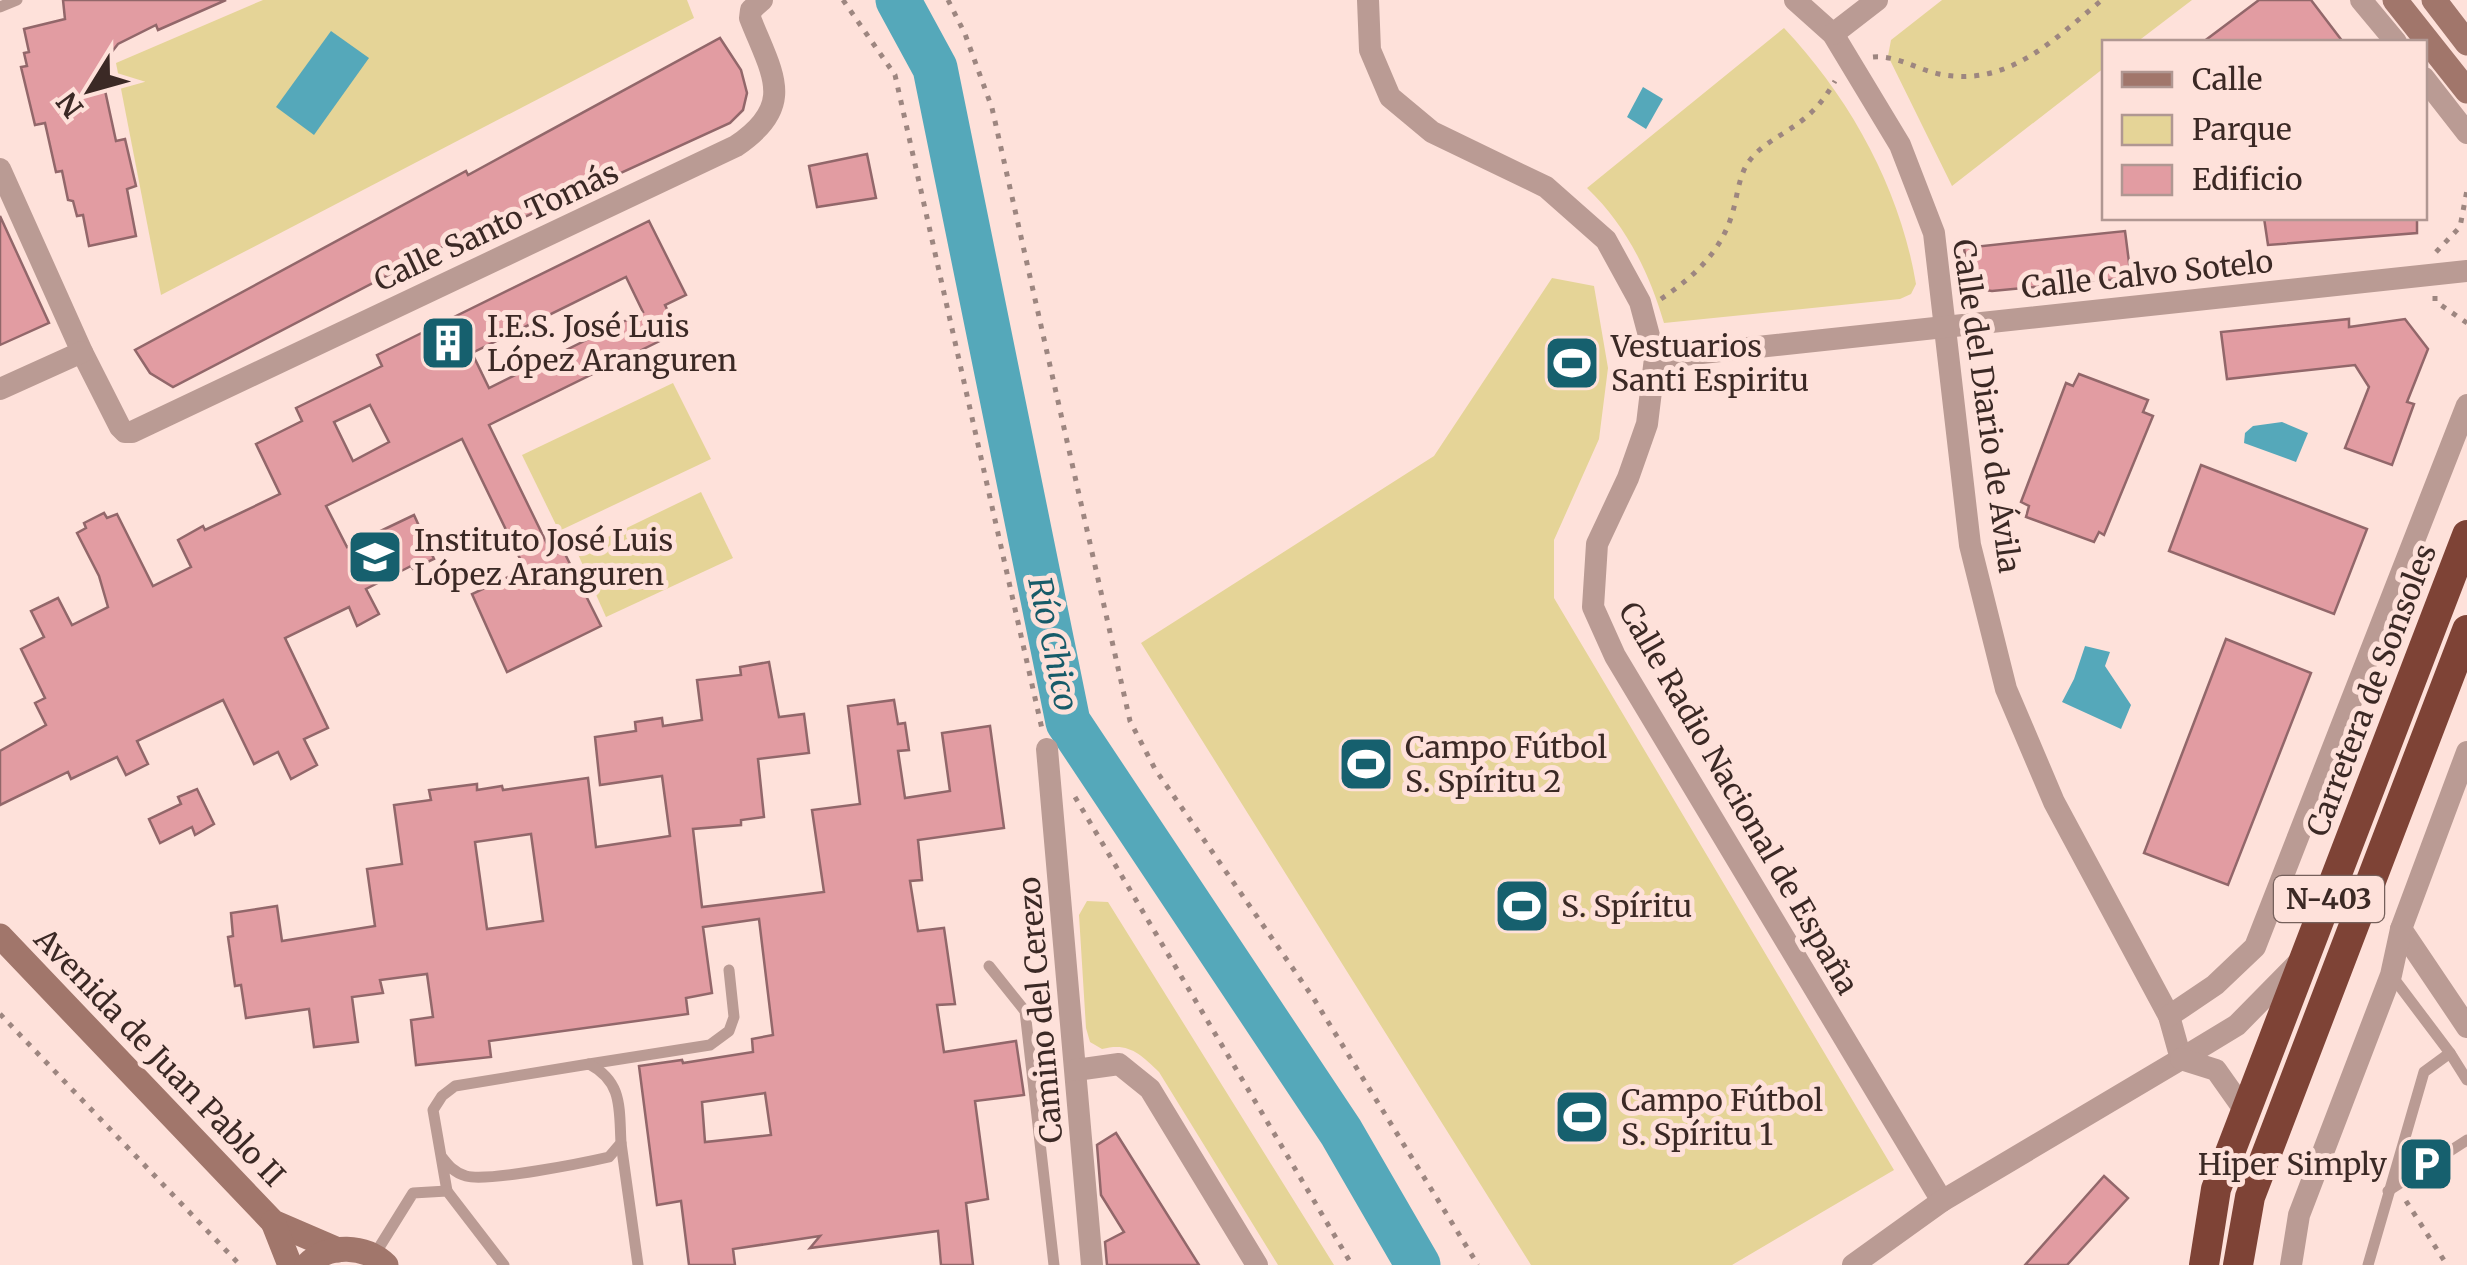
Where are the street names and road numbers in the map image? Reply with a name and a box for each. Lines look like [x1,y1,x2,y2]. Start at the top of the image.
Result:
street label: Calle Santo Tomás [368,153,624,299]
street label: Calle del Diario de Ávila [1945,237,2029,575]
street label: Calle Calvo Sotelo [2019,242,2275,306]
street label: Carretera de Sonsoles [2298,539,2444,841]
street label: Calle Radio Nacional de España [1611,595,1867,1001]
street label: Camino del Cerezo [1009,875,1071,1145]
road number: N-403 [2274,876,2384,922]
street label: Avenida de Juan Pablo II [26,919,293,1194]

